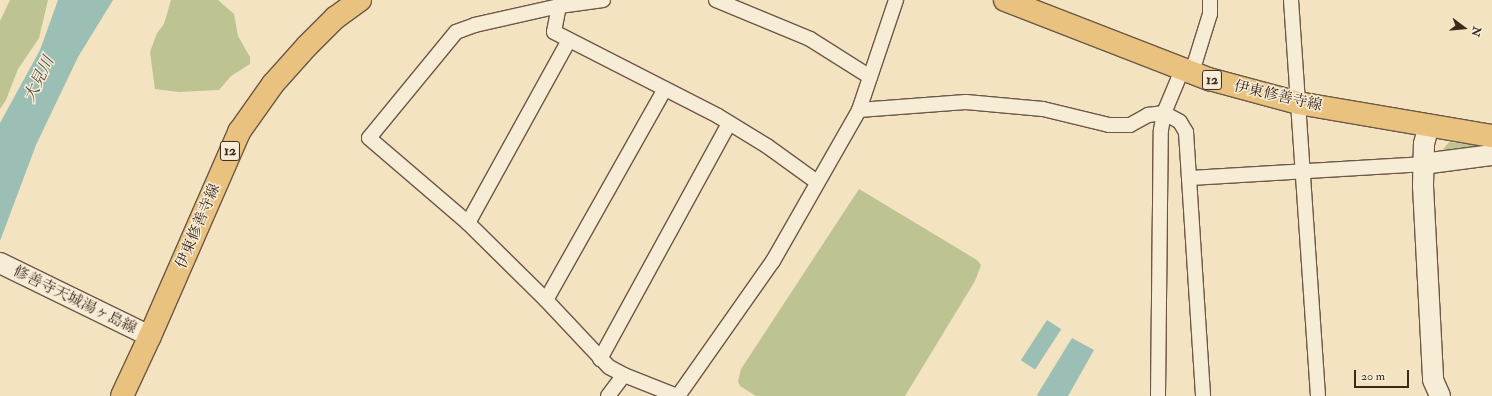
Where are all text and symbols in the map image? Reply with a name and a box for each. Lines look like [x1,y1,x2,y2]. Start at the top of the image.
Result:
north arrow [1444,8,1484,48]
text: N [1468,25,1484,38]
water label: 大見川 [20,53,58,105]
road number: 12 [1201,68,1223,92]
street label: 伊東修善寺線 [1232,77,1324,115]
road number: 12 [219,139,241,163]
street label: 伊東修善寺線 [172,181,224,271]
street label: 修善寺天城湯ヶ島線 [10,262,140,338]
scale bar [1356,362,1411,388]
text: 20 m [1361,369,1385,384]

